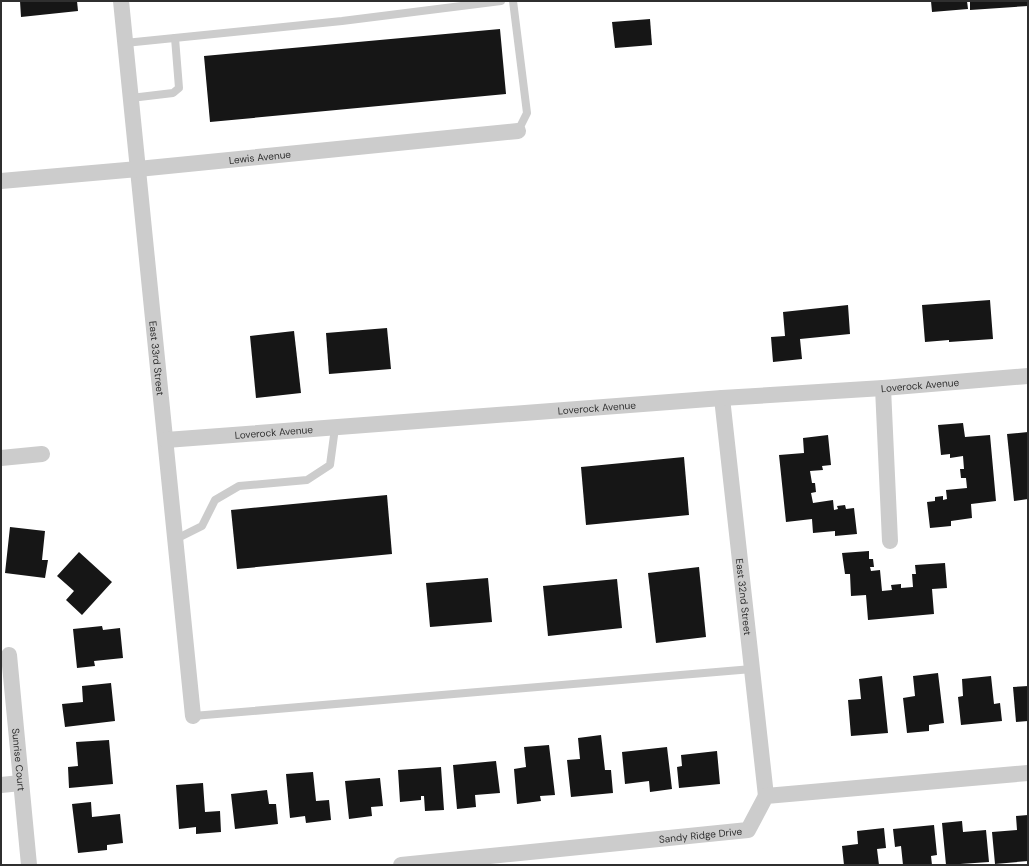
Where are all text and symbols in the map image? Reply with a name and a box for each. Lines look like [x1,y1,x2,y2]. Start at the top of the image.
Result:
street label: Lewis Avenue [228,147,292,166]
street label: East 33rd Street [147,320,167,396]
street label: Loverock Avenue [880,375,960,395]
street label: Loverock Avenue [557,398,637,417]
street label: Loverock Avenue [234,422,314,441]
street label: East 32nd Street [733,558,755,636]
street label: Sunrise Court [9,727,28,792]
street label: Sandy Ridge Drive [658,824,743,845]

